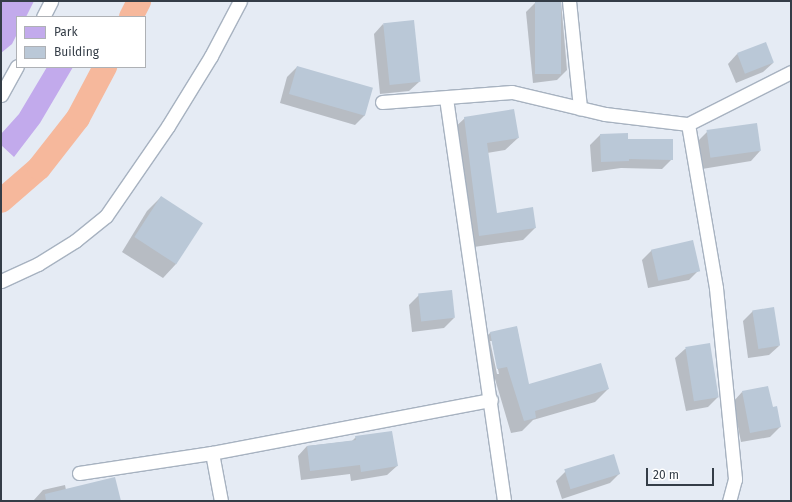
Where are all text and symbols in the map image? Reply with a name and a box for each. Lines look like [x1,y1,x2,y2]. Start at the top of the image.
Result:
legend [16,16,146,68]
text: Park [54,25,78,39]
text: Building [54,45,99,59]
scale bar [648,460,716,486]
text: 20 m [653,468,679,482]

